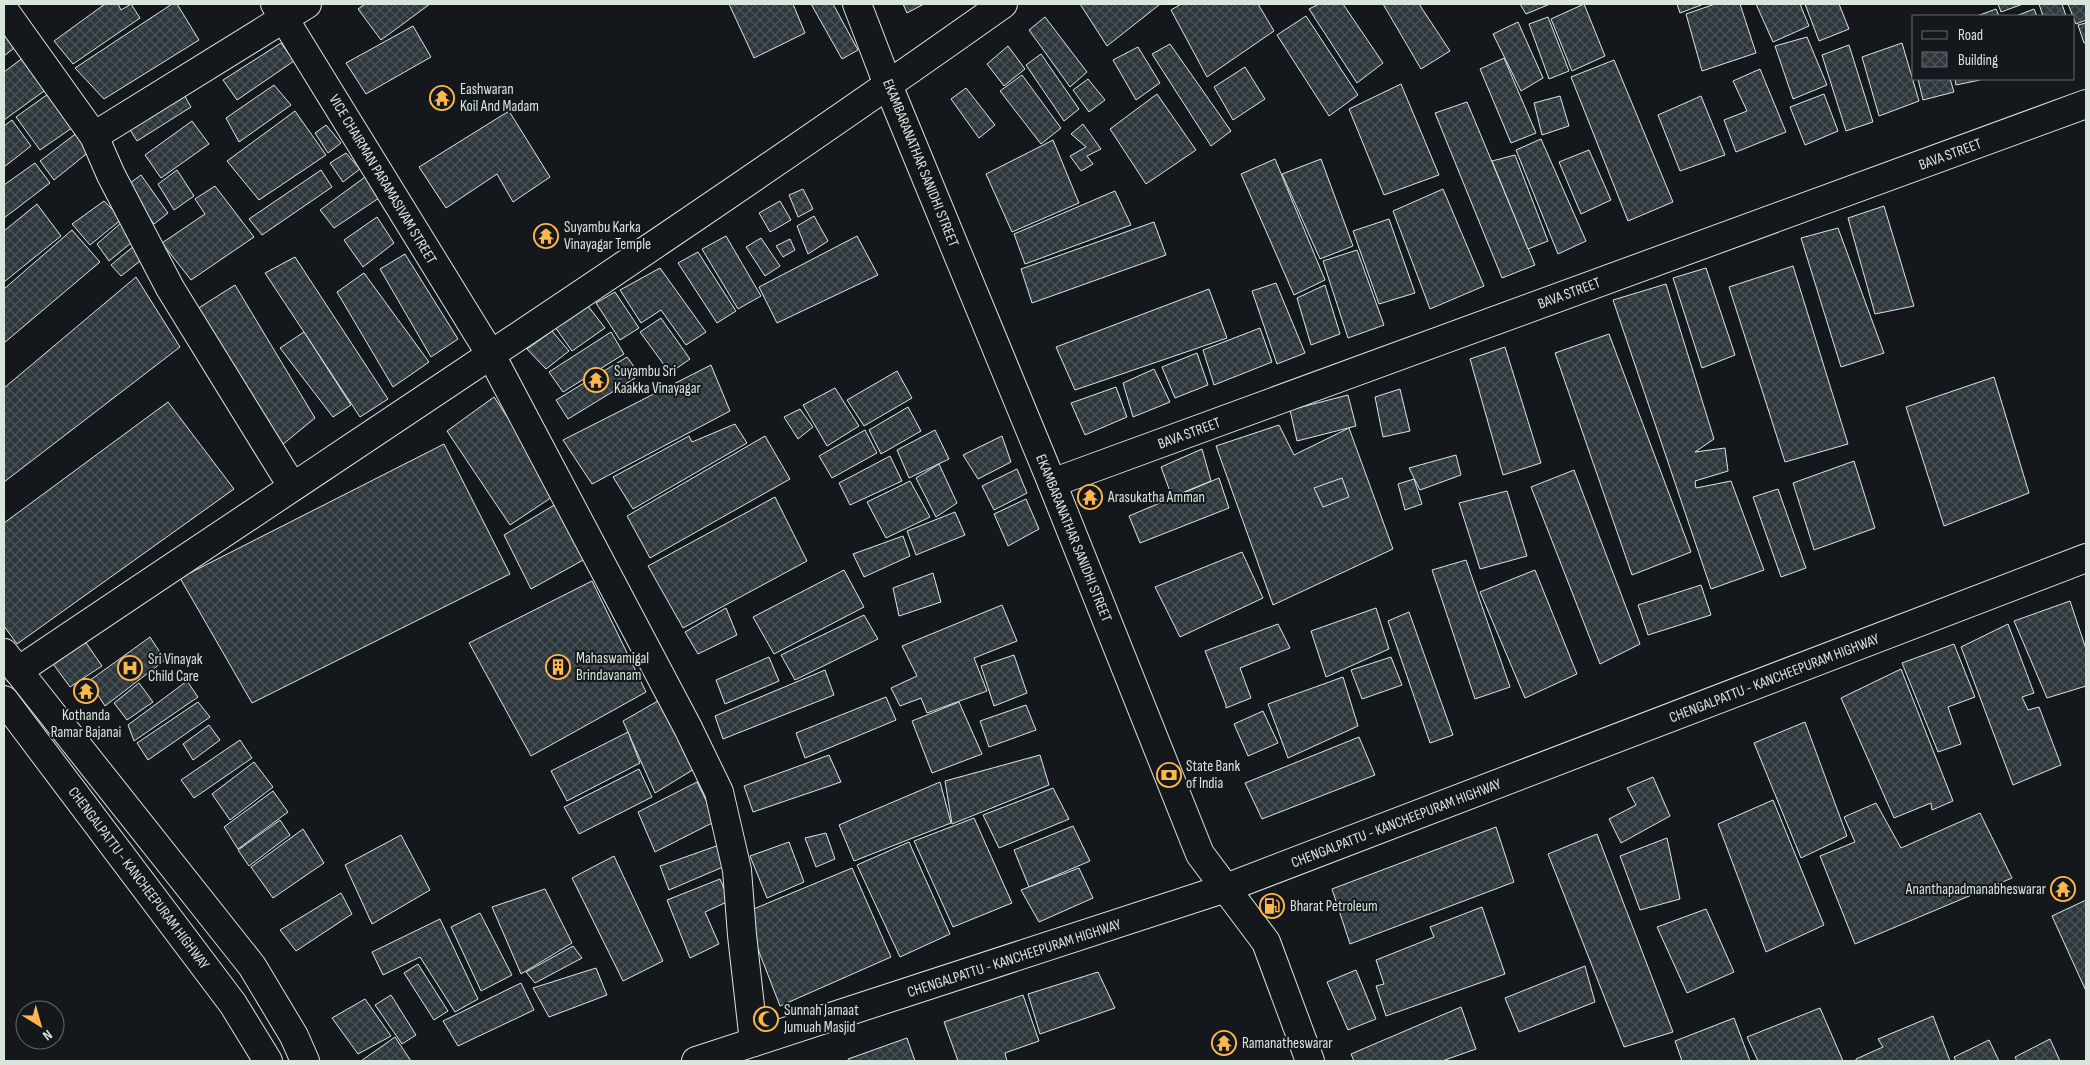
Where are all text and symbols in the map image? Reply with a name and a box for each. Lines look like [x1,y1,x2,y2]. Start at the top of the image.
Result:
legend [1912,15,2075,80]
text: Road [1958,26,1983,45]
text: Building [1958,51,1998,70]
street label: EKAMBARANATHAR SANIDHI STREET [878,77,963,250]
place label: Eashwaran Koil And Madam [460,80,539,116]
temple icon: Eashwaran Koil And Madam [429,85,455,111]
street label: VICE CHAIRMAN PARAMASIVAM STREET [324,91,441,268]
street label: BAVA STREET [1916,134,1984,175]
place label: Suyambu Karka Vinayagar Temple [564,218,651,254]
temple icon: Suyambu Karka Vinayagar Temple [533,223,559,249]
street label: BAVA STREET [1535,273,1603,314]
place label: Suyambu Sri Kaakka Vinayagar [614,362,701,398]
temple icon: Suyambu Sri Kaakka Vinayagar [583,367,609,393]
street label: BAVA STREET [1155,413,1223,454]
street label: EKAMBARANATHAR SANIDHI STREET [1031,452,1116,625]
temple icon: Arasukatha Amman [1077,484,1103,510]
place label: Arasukatha Amman [1107,488,1205,507]
street label: CHENGALPATTU - KANCHEEPURAM HIGHWAY [1666,629,1883,727]
place label: Mahaswamigal Brindavanam [576,649,649,685]
place label: Sri Vinayak Child Care [148,650,203,686]
building icon: Mahaswamigal Brindavanam [545,654,571,680]
hospital icon: Sri Vinayak Child Care [117,655,143,681]
temple icon: Kothanda Ramar Bajanai [73,678,99,704]
place label: Kothanda Ramar Bajanai [51,706,121,742]
place label: State Bank of India [1186,757,1240,793]
bank icon: State Bank of India [1156,762,1182,788]
street label: CHENGALPATTU - KANCHEEPURAM HIGHWAY [1288,774,1505,872]
street label: CHENGALPATTU - KANCHEEPURAM HIGHWAY [64,783,214,974]
temple icon: Ananthapadmanabheswarar [2050,876,2076,902]
place label: Ananthapadmanabheswarar [1905,880,2047,899]
fuel station icon: Bharat Petroleum [1259,893,1285,919]
place label: Bharat Petroleum [1290,897,1378,916]
street label: CHENGALPATTU - KANCHEEPURAM HIGHWAY [905,915,1124,1002]
north arrow [15,1000,65,1050]
place label: Sunnah Jamaat Jumuah Masjid [783,1001,859,1037]
mosque icon: Sunnah Jamaat Jumuah Masjid [753,1006,779,1032]
text: N [39,1026,56,1044]
temple icon: Ramanatheswarar [1211,1030,1237,1056]
place label: Ramanatheswarar [1242,1034,1333,1053]

